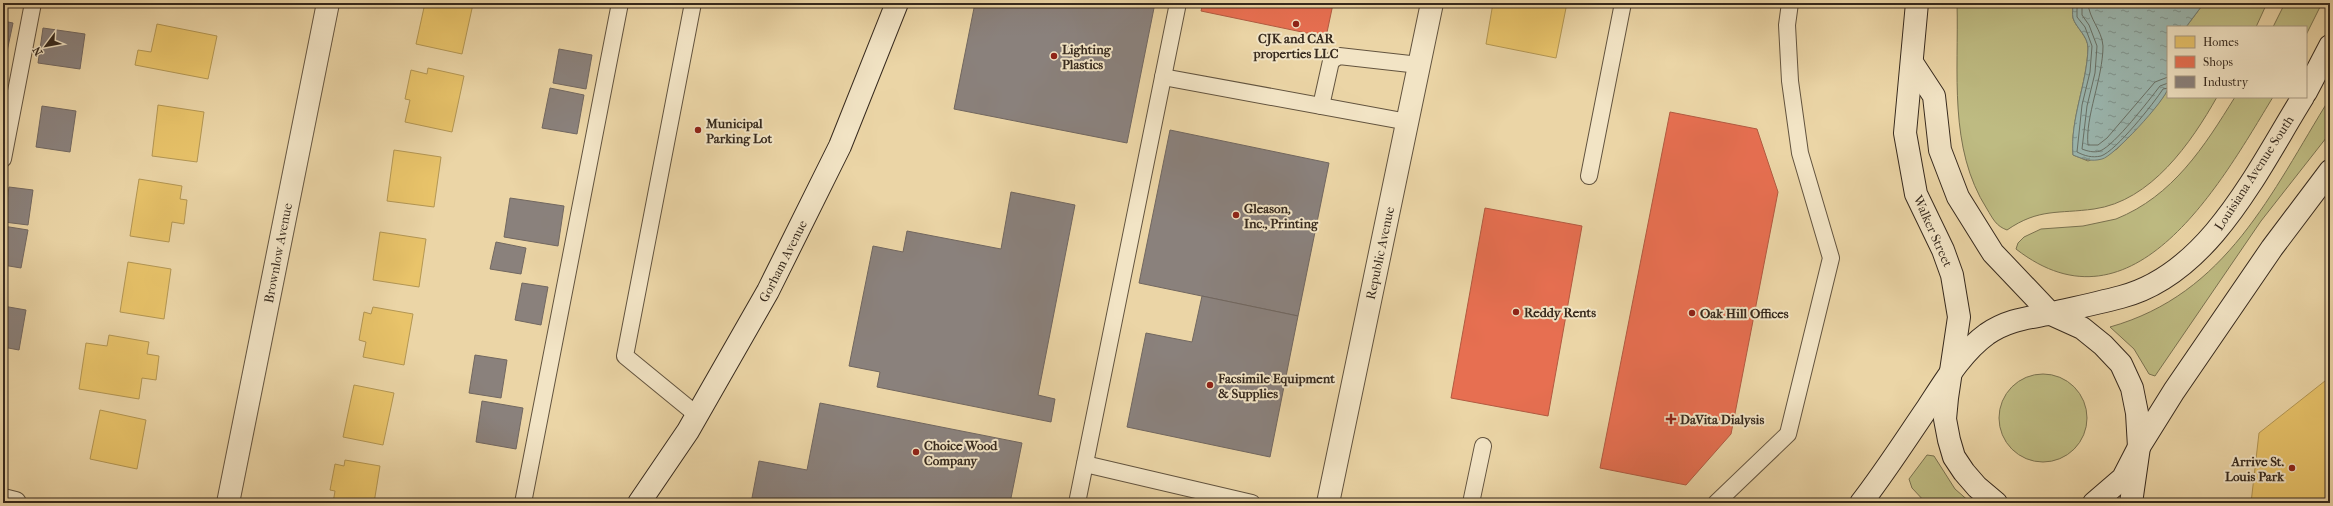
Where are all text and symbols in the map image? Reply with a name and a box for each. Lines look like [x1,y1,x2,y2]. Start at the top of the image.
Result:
marker: CJK and CAR properties LLC [1291,19,1301,29]
north arrow [26,26,66,66]
legend [2167,26,2307,98]
place label: CJK and CAR properties LLC [1253,31,1339,62]
text: Homes [2203,35,2239,49]
place label: Lighting Plastics [1062,42,1112,72]
text: N [30,44,46,58]
marker: Lighting Plastics [1049,51,1059,61]
text: Shops [2203,55,2233,69]
text: Industry [2203,75,2249,89]
street label: Louisiana Avenue South [2211,112,2297,233]
place label: Municipal Parking Lot [705,116,772,147]
marker: Municipal Parking Lot [693,125,703,135]
street label: Walker Street [1910,192,1956,270]
street label: Brownlow Avenue [261,201,295,304]
place label: Gleason, Inc., Printing [1244,201,1319,232]
street label: Republic Avenue [1363,205,1397,301]
marker: Gleason, Inc., Printing [1231,210,1241,220]
street label: Gorham Avenue [756,217,810,305]
place label: Reddy Rents [1524,305,1596,321]
place label: Oak Hill Offices [1700,306,1789,321]
marker: Reddy Rents [1511,307,1521,317]
marker: Oak Hill Offices [1687,308,1697,318]
place label: Facsimile Equipment & Supplies [1217,371,1335,402]
marker: Facsimile Equipment & Supplies [1205,380,1215,390]
place label: DaVita Dialysis [1680,412,1764,428]
marker: DaVita Dialysis [1665,413,1677,425]
place label: Choice Wood Company [924,438,998,469]
marker: Choice Wood Company [911,447,921,457]
place label: Arrive St. Louis Park [2225,454,2285,484]
marker: Arrive St. Louis Park [2287,463,2297,473]

